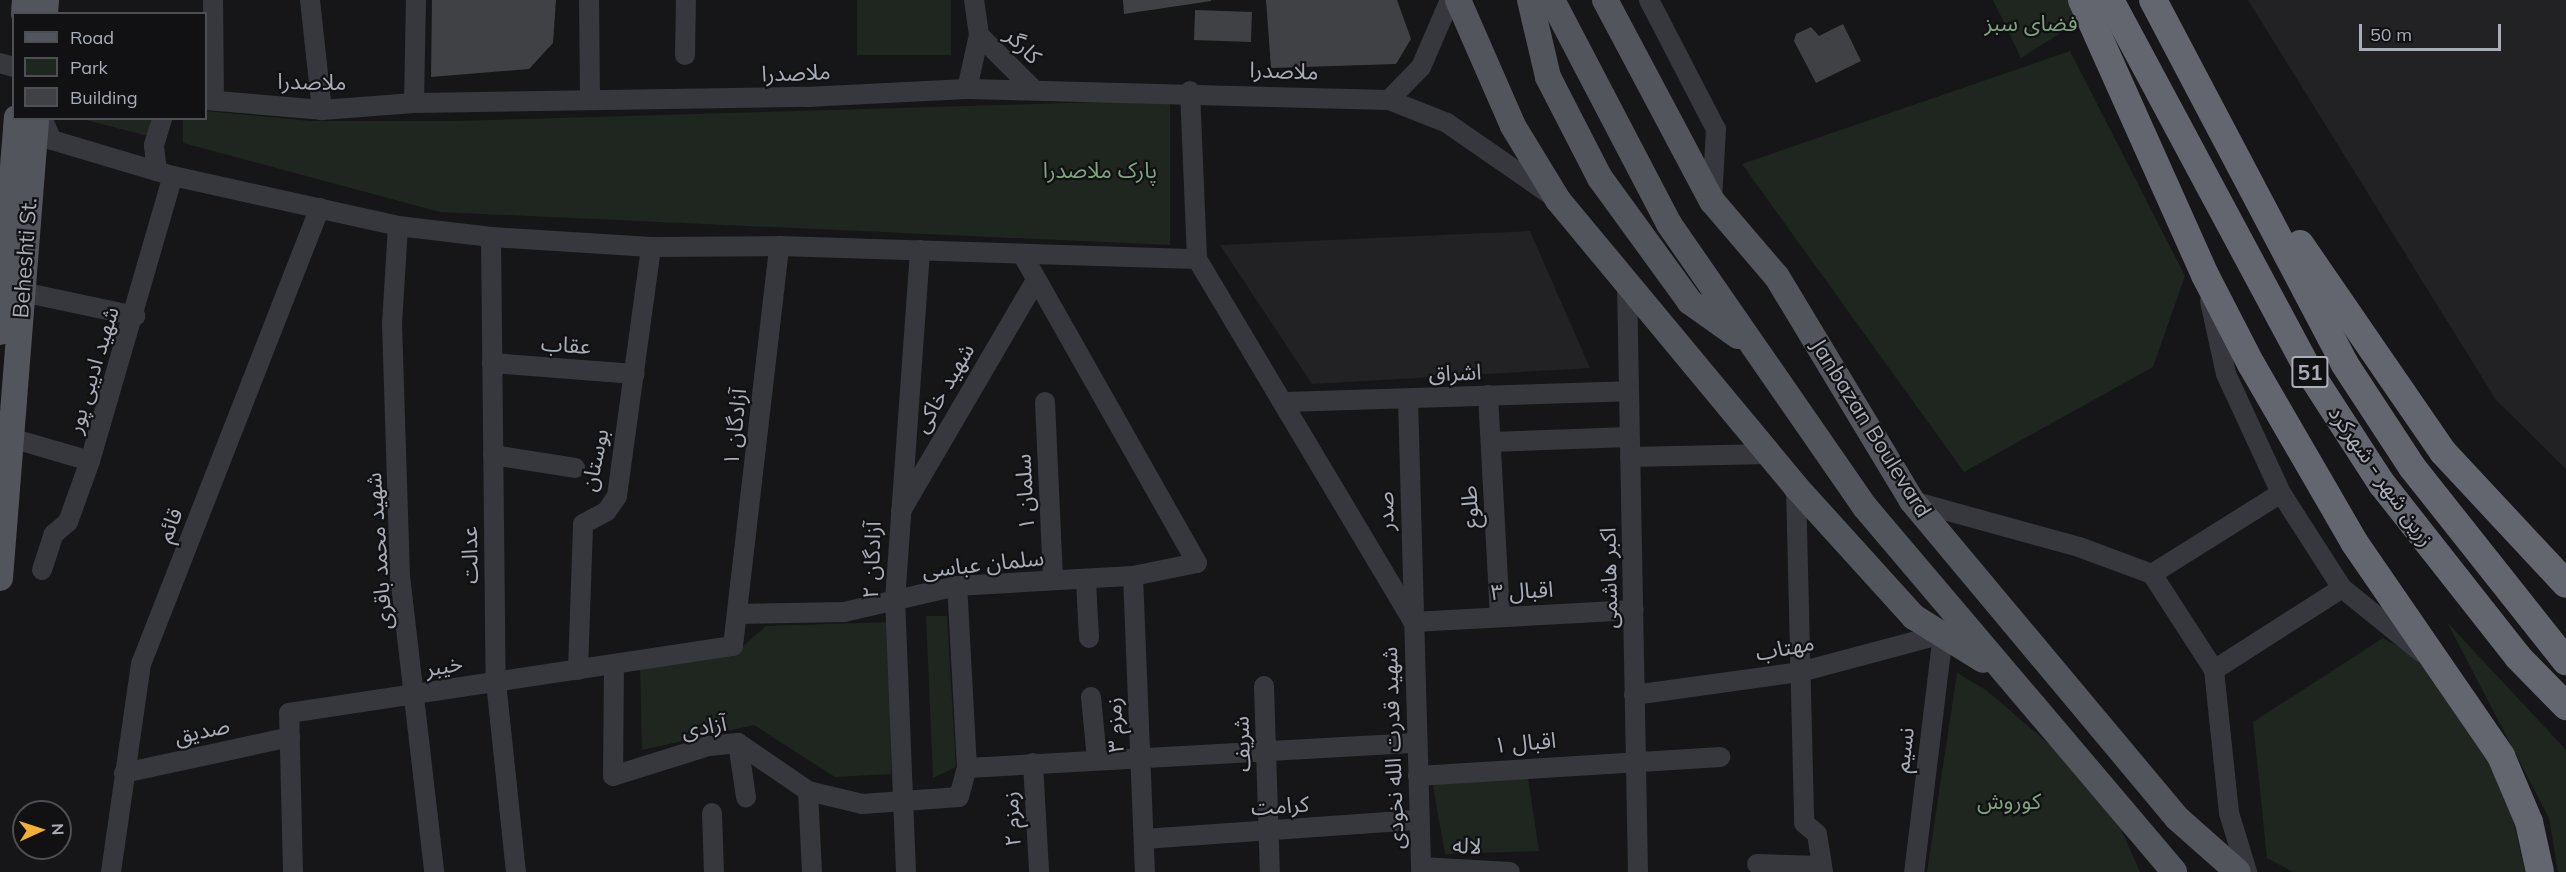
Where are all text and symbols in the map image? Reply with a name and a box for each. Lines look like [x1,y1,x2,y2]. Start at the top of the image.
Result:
park label: فضای سبز [1984,11,2078,37]
legend [12,12,207,120]
scale bar [2362,12,2504,50]
street label: کارگر [999,22,1047,70]
text: 50 m [2370,23,2412,46]
text: Road [70,26,114,49]
text: Park [70,56,108,79]
street label: ملاصدرا [1249,57,1319,85]
street label: ملاصدرا [761,59,831,87]
street label: ملاصدرا [277,68,347,96]
text: Building [70,86,138,109]
park label: پارک ملاصدرا [1043,158,1157,184]
street label: Beheshti St. [8,197,42,319]
street label: شهید ادیبی پور [61,304,125,436]
street label: عقاب [540,330,592,360]
street label: Janbazan Boulevard [1805,334,1937,522]
street label: شهید خاکی [908,339,980,437]
road number: 51 [2290,354,2330,390]
street label: اشراق [1428,359,1482,387]
street label: آزادگان ۱ [718,387,752,467]
street label: زرین شهر - شهرکرد [2323,401,2439,551]
street label: بوستان [576,426,614,494]
street label: سلمان ۱ [1010,453,1040,531]
street label: شهید محمد باقری [360,472,398,630]
street label: طلوع [1456,485,1484,529]
street label: صدر [1372,491,1400,531]
street label: قائم [151,504,189,546]
street label: آزادگان ۲ [857,521,887,599]
street label: عدالت [456,526,484,584]
street label: اکبر هاشمی [1595,527,1623,629]
street label: سلمان عباسی [921,544,1045,584]
street label: اقبال ۳ [1490,576,1554,606]
street label: مهتاب [1753,629,1817,667]
street label: شهید قدرت الله نخودی [1376,646,1410,850]
street label: خیبر [423,650,465,682]
street label: زمزم ۳ [1100,697,1130,753]
street label: آزادی [679,710,729,744]
street label: صدیق [172,712,232,750]
street label: شریف [1228,716,1256,772]
street label: نسیم [1888,726,1920,774]
street label: اقبال ۱ [1493,727,1557,759]
park label: کوروش [1977,789,2041,815]
street label: زمزم ۲ [997,791,1027,847]
street label: کرامت [1250,791,1310,821]
north arrow [12,800,72,860]
text: N [48,823,68,836]
street label: لاله [1452,832,1482,860]

